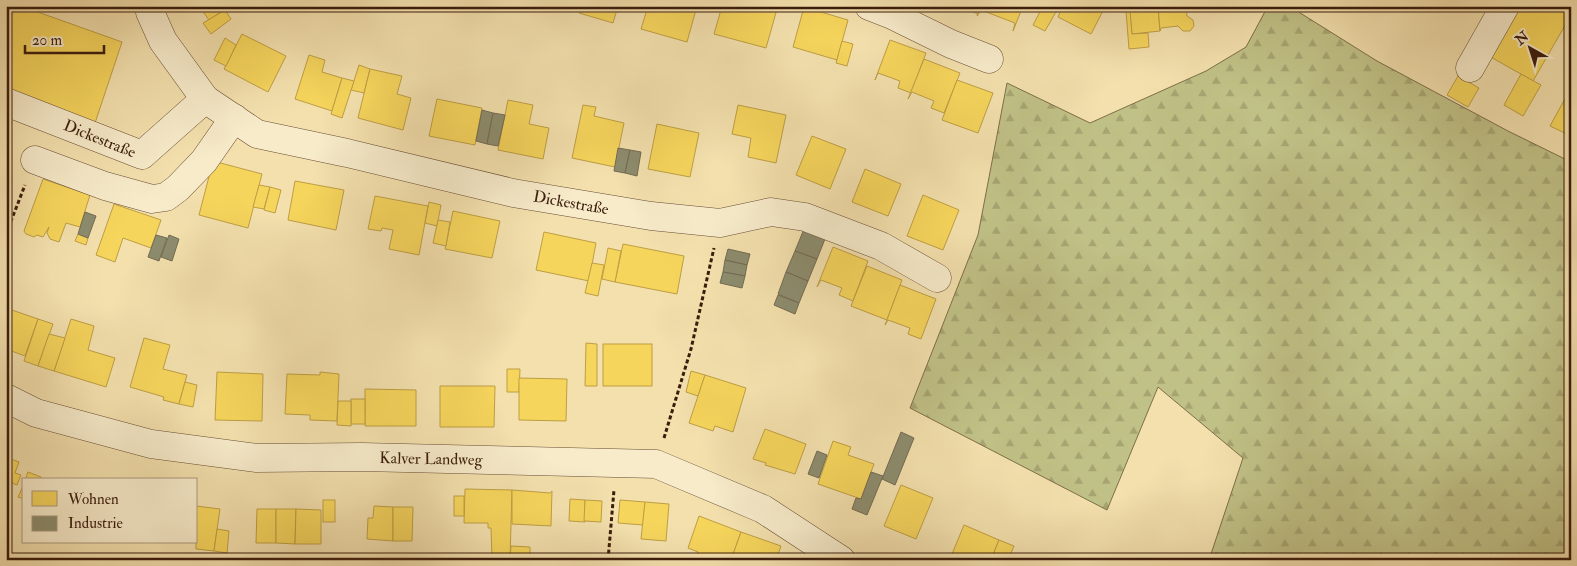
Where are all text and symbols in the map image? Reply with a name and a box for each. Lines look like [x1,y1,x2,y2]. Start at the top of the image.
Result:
scale bar [25,22,104,54]
north arrow [1504,22,1554,72]
text: N [1511,27,1533,49]
text: 20 m [32,31,62,50]
street label: Dickestraße [61,115,139,163]
street label: Dickestraße [532,187,610,220]
street label: Kalver Landweg [379,448,484,470]
legend [22,478,198,544]
text: Wohnen [67,490,119,509]
text: Industrie [68,514,123,533]

